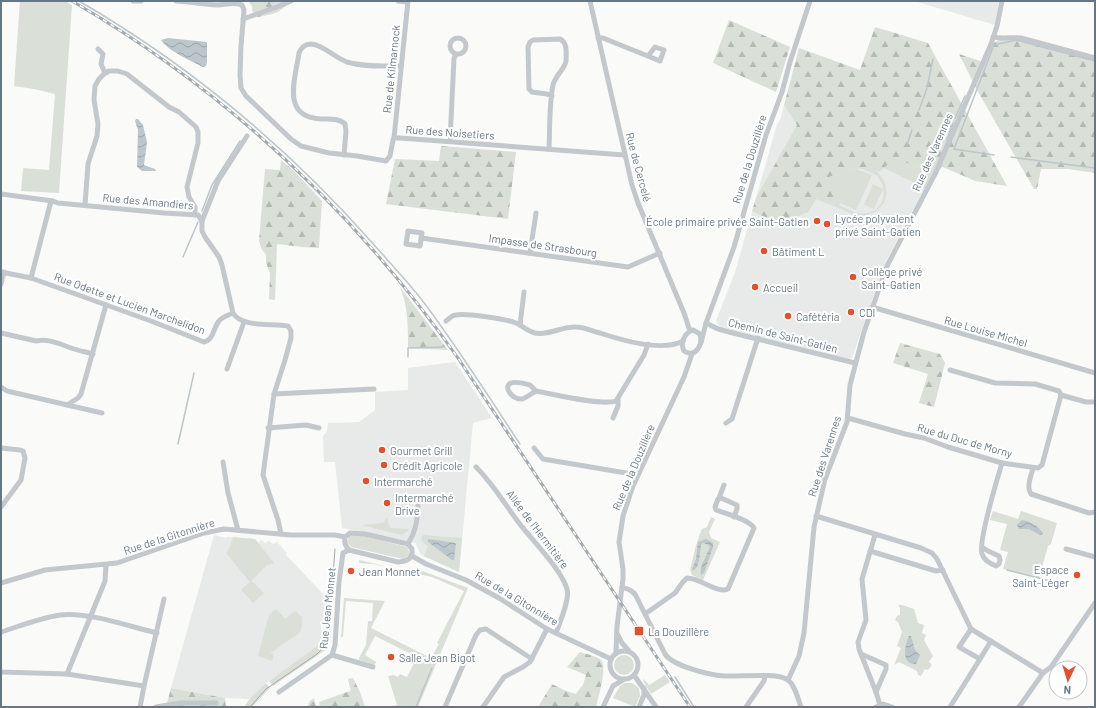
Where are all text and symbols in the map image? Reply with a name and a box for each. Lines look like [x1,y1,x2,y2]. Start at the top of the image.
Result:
street label: Rue de Kilmarnock [380,24,402,114]
street label: Rue des Varennes [909,111,955,193]
street label: Rue de la Douzillère [729,113,769,205]
street label: Rue des Noisetiers [405,122,495,142]
street label: Rue de Cercelé [624,131,655,203]
street label: Rue des Amandiers [102,191,194,211]
place label: Lycée polyvalent privé Saint-Gatien [835,212,921,238]
place label: École primaire privée Saint-Gatien [646,215,809,228]
marker: École primaire privée Saint-Gatien [812,216,822,226]
marker: Lycée polyvalent privé Saint-Gatien [822,219,832,229]
street label: Impasse de Strasbourg [488,231,598,259]
place label: Bâtiment L [772,245,825,258]
marker: Bâtiment L [759,246,769,256]
place label: Collège privé Saint-Gatien [861,265,922,291]
street label: Rue Odette et Lucien Marchelidon [53,270,207,336]
marker: Collège privé Saint-Gatien [848,272,858,282]
place label: Accueil [763,281,798,294]
marker: Accueil [750,282,760,292]
place label: CDI [859,306,875,319]
marker: CDI [846,307,856,317]
place label: Cafétéria [796,310,840,323]
marker: Cafétéria [783,311,793,321]
street label: Rue Louise Michel [943,313,1029,349]
street label: Chemin de Saint-Gatien [727,315,839,355]
street label: Rue des Varennes [805,414,843,498]
street label: Rue du Duc de Morny [916,420,1014,460]
street label: Rue de la Douzillère [609,422,657,512]
place label: Gourmet Grill [390,444,452,457]
marker: Gourmet Grill [377,445,387,455]
place label: Crédit Agricole [392,459,463,472]
marker: Crédit Agricole [379,460,389,470]
place label: Intermarché [374,475,433,488]
marker: Intermarché [361,476,371,486]
street label: Allée de l'Hermitière [504,487,572,571]
place label: Intermarché Drive [395,491,454,517]
marker: Intermarché Drive [382,498,392,508]
street label: Rue de la Gitonnière [122,515,216,557]
place label: Espace Saint-Léger [1012,563,1069,589]
place label: Jean Monnet [359,565,420,578]
marker: Jean Monnet [346,566,356,576]
street label: Rue Jean Monnet [316,567,338,649]
street label: Rue de la Gitonnière [473,568,561,628]
marker: Espace Saint-Léger [1072,570,1082,580]
marker: La Douzillère [633,625,645,637]
place label: La Douzillère [648,625,709,638]
place label: Salle Jean Bigot [399,651,476,664]
marker: Salle Jean Bigot [386,652,396,662]
north arrow [1048,660,1088,700]
text: N [1063,684,1071,697]

